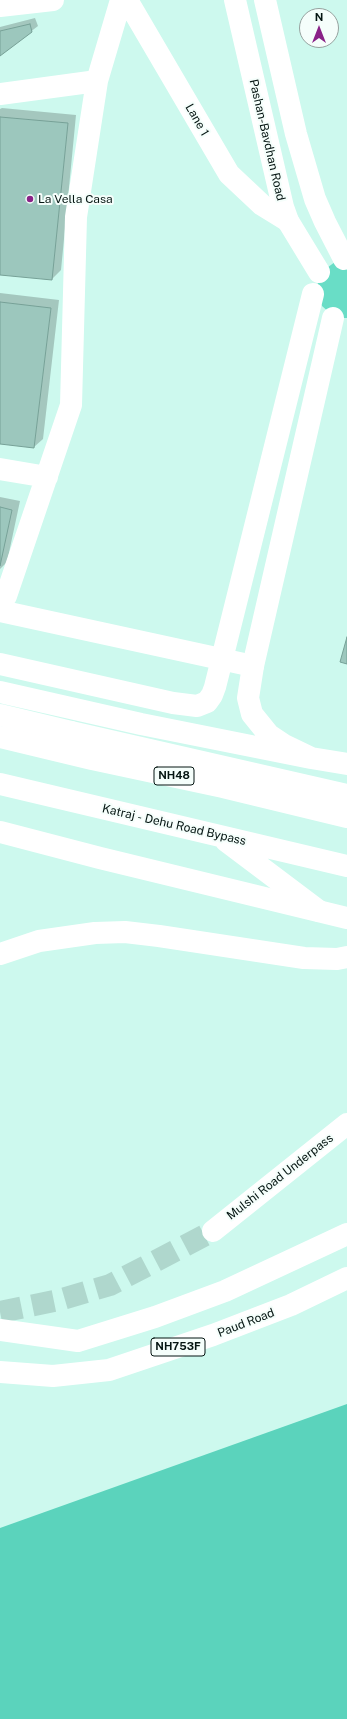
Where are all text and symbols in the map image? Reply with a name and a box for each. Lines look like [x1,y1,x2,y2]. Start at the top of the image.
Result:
north arrow [299,8,339,48]
text: N [315,11,323,23]
street label: Pashan-Bavdhan Road [246,78,288,202]
street label: Lane 1 [182,101,212,139]
place label: La Vella Casa [38,192,113,206]
marker: La Vella Casa [25,194,35,204]
road number: NH48 [154,767,194,785]
street label: Katraj - Dehu Road Bypass [101,801,247,849]
street label: Mulshi Road Underpass [224,1131,336,1223]
street label: Paud Road [216,1306,276,1340]
road number: NH753F [151,1338,205,1356]

